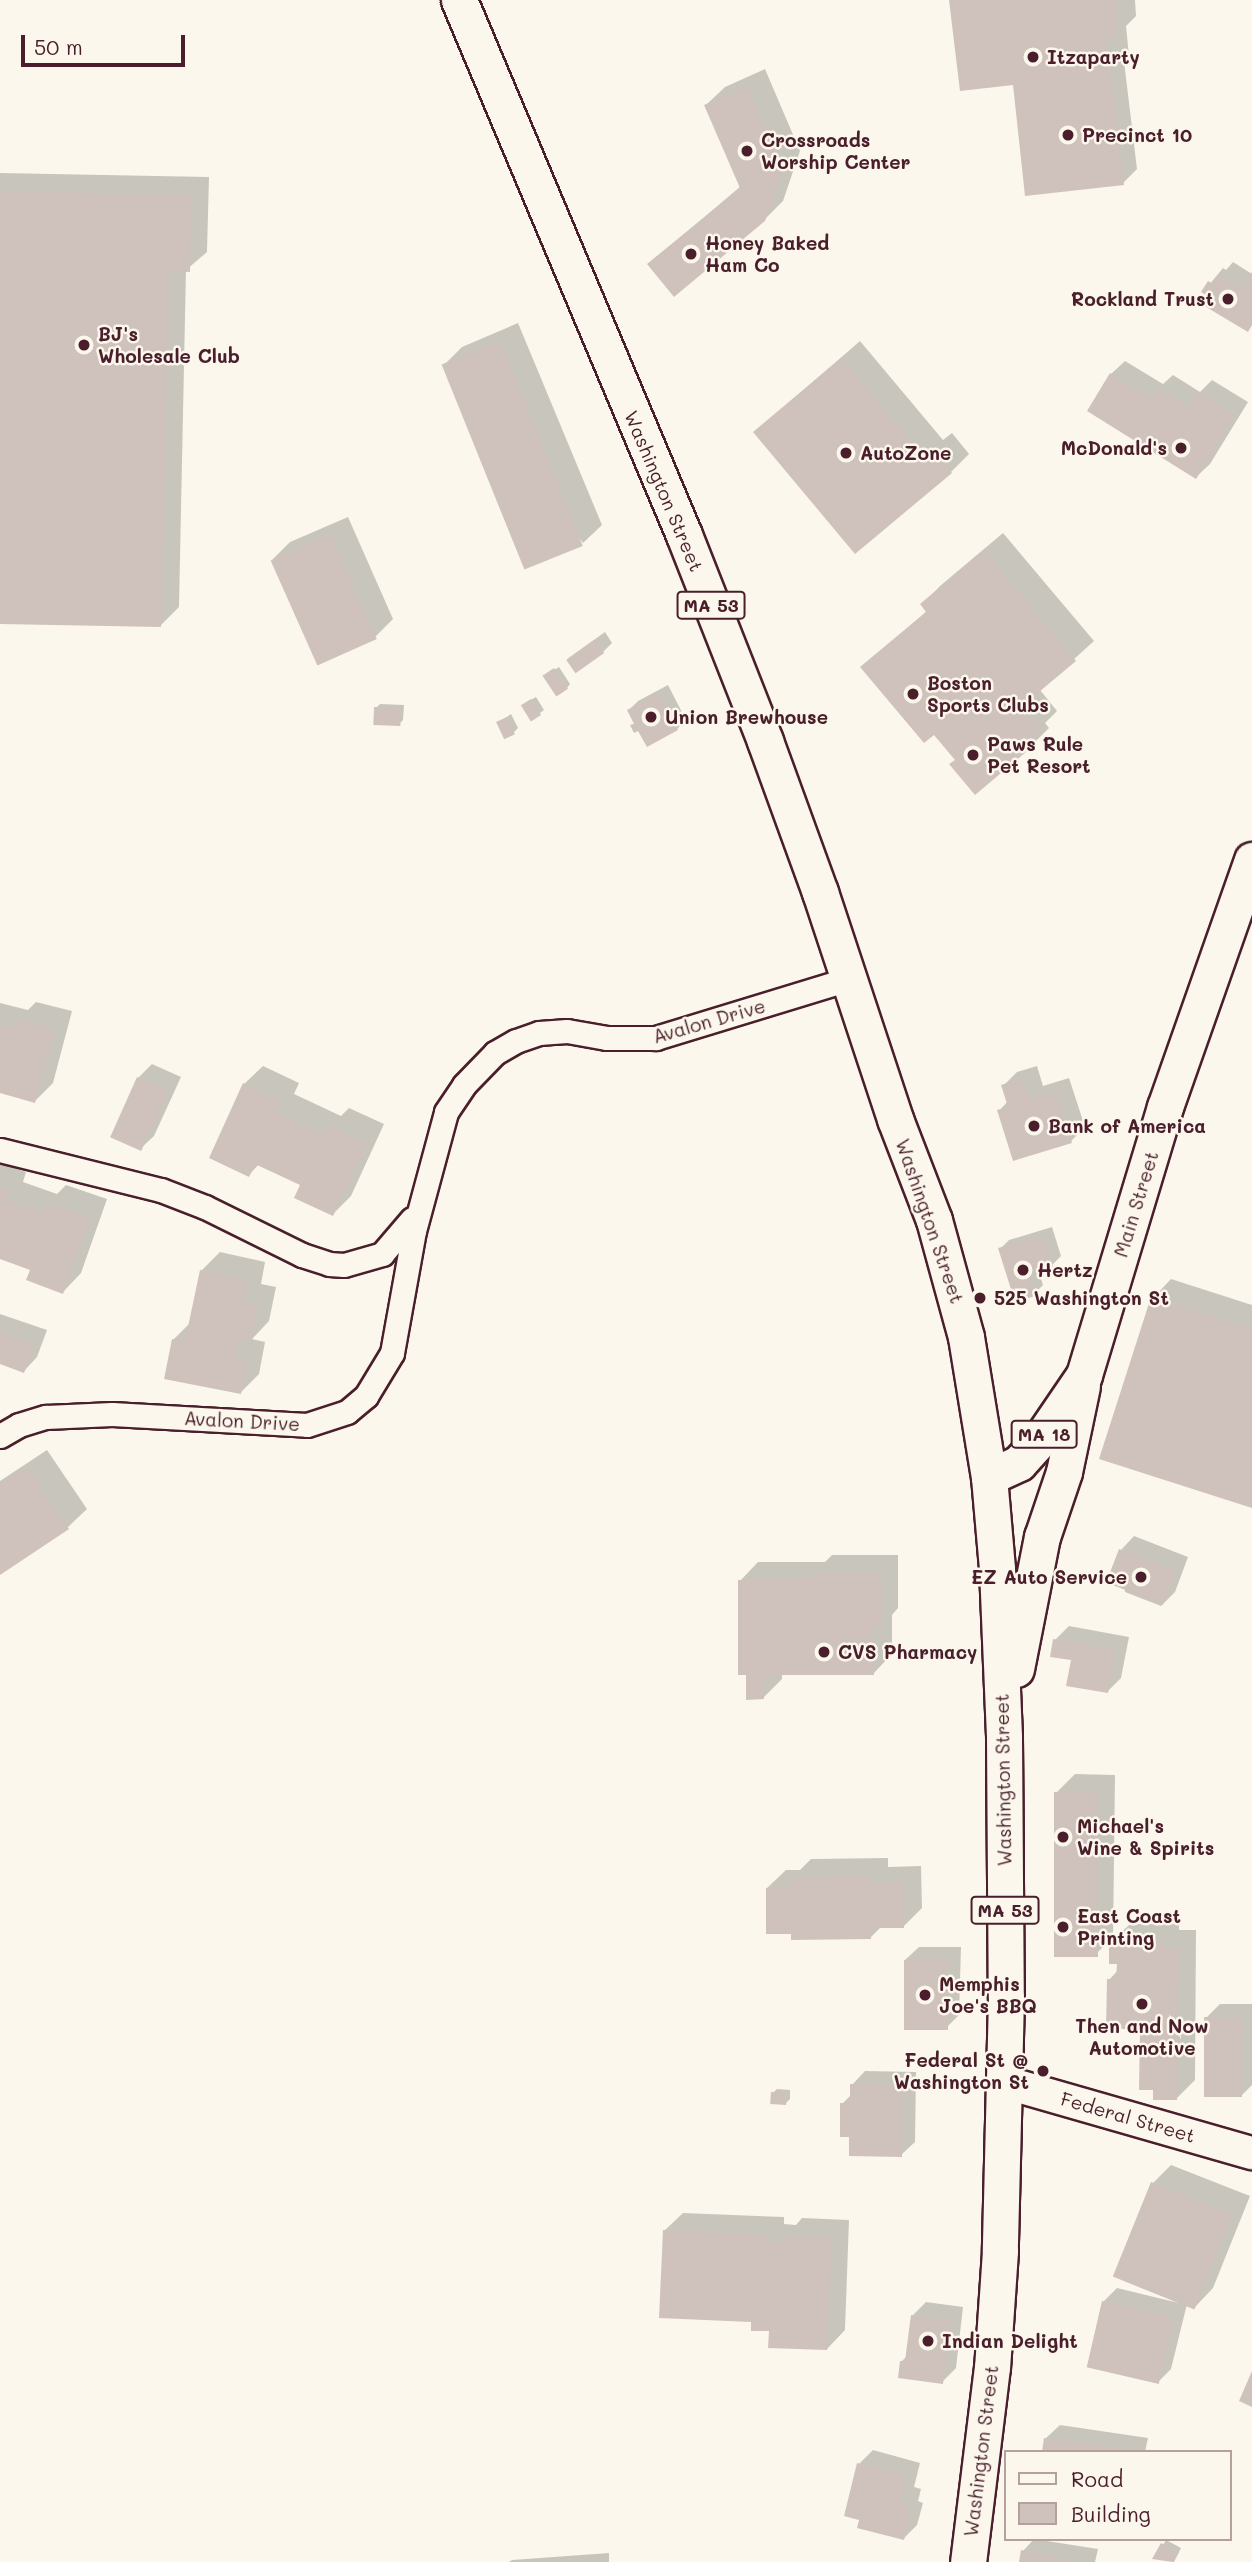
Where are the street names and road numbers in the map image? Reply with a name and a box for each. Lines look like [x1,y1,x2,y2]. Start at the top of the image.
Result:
street label: Washington Street [620,407,708,575]
road number: MA 53 [676,590,746,620]
street label: Avalon Drive [650,994,768,1048]
street label: Washington Street [891,1136,969,1306]
street label: Main Street [1109,1148,1163,1260]
street label: Avalon Drive [183,1407,301,1435]
road number: MA 18 [1009,1420,1079,1448]
street label: Washington Street [990,1694,1016,1866]
road number: MA 53 [970,1896,1040,1924]
street label: Federal Street [1058,2087,1198,2147]
street label: Washington Street [959,2364,1003,2538]

